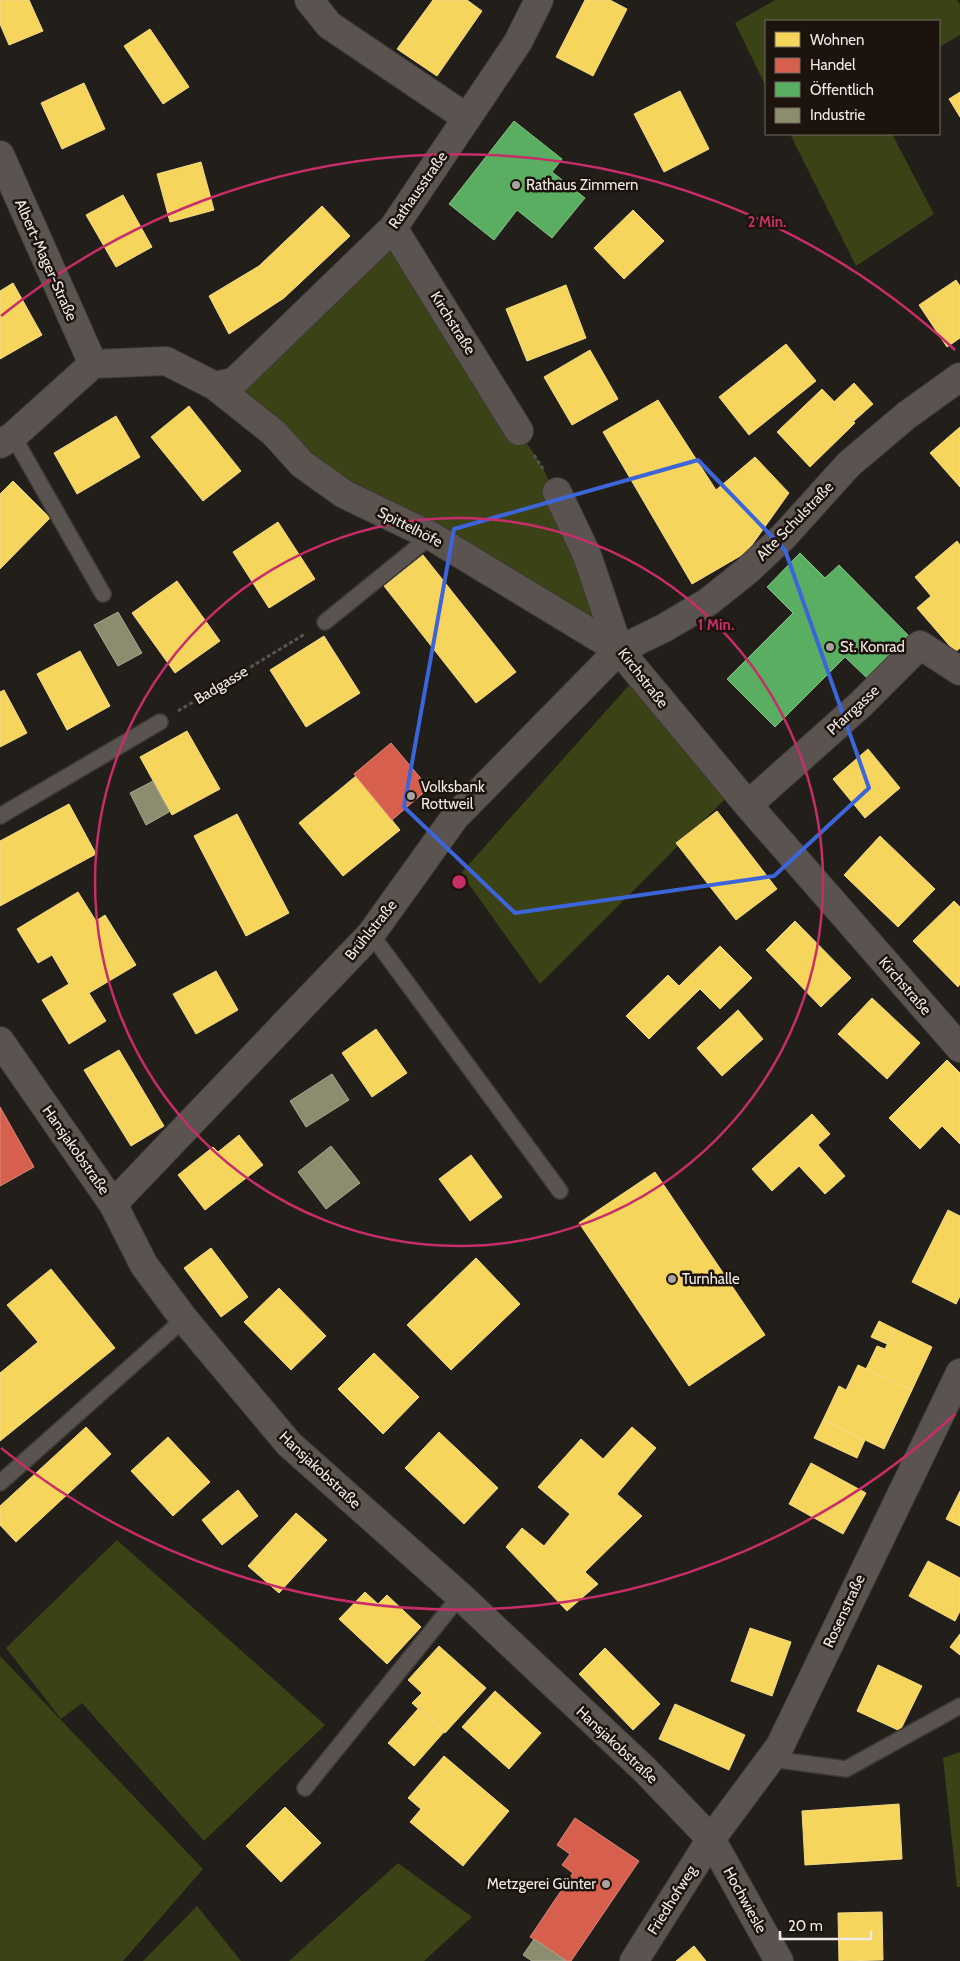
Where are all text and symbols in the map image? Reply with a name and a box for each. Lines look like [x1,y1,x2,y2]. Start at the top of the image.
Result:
legend [765,20,940,135]
text: Wohnen [810,31,864,49]
text: Handel [810,56,856,74]
text: Öffentlich [810,81,874,99]
text: Industrie [810,106,865,124]
street label: Rathausstraße [385,148,451,232]
place label: Rathaus Zimmern [526,176,638,194]
marker: Rathaus Zimmern [510,179,522,191]
street label: Albert-Mager-Straße [11,196,81,324]
text: 2 Min. [748,213,786,231]
street label: Kirchstraße [427,288,480,358]
street label: Alte Schulstraße [753,477,838,564]
street label: Spittelhöfe [375,503,446,551]
text: 1 Min. [698,616,734,634]
place label: St. Konrad [840,638,905,656]
marker: St. Konrad [824,641,836,653]
street label: Kirchstraße [614,645,672,712]
street label: Badgasse [191,662,251,708]
street label: Pfarrgasse [823,681,883,739]
place label: Volksbank Rottweil [421,778,485,813]
marker: Volksbank Rottweil [405,790,417,802]
centre of rings [450,873,468,891]
street label: Brühlstraße [341,896,401,964]
street label: Kirchstraße [875,953,935,1019]
street label: Hansjakobstraße [39,1102,114,1198]
place label: Turnhalle [682,1270,740,1288]
marker: Turnhalle [666,1273,678,1285]
street label: Hansjakobstraße [275,1428,365,1513]
street label: Rosenstraße [819,1571,869,1650]
street label: Hansjakobstraße [572,1703,662,1788]
street label: Friedhofweg [644,1862,701,1938]
street label: Hochwiesle [720,1864,771,1936]
place label: Metzgerei Günter [487,1875,596,1893]
marker: Metzgerei Günter [600,1878,612,1890]
scale bar [780,1908,871,1940]
text: 20 m [788,1917,823,1935]

